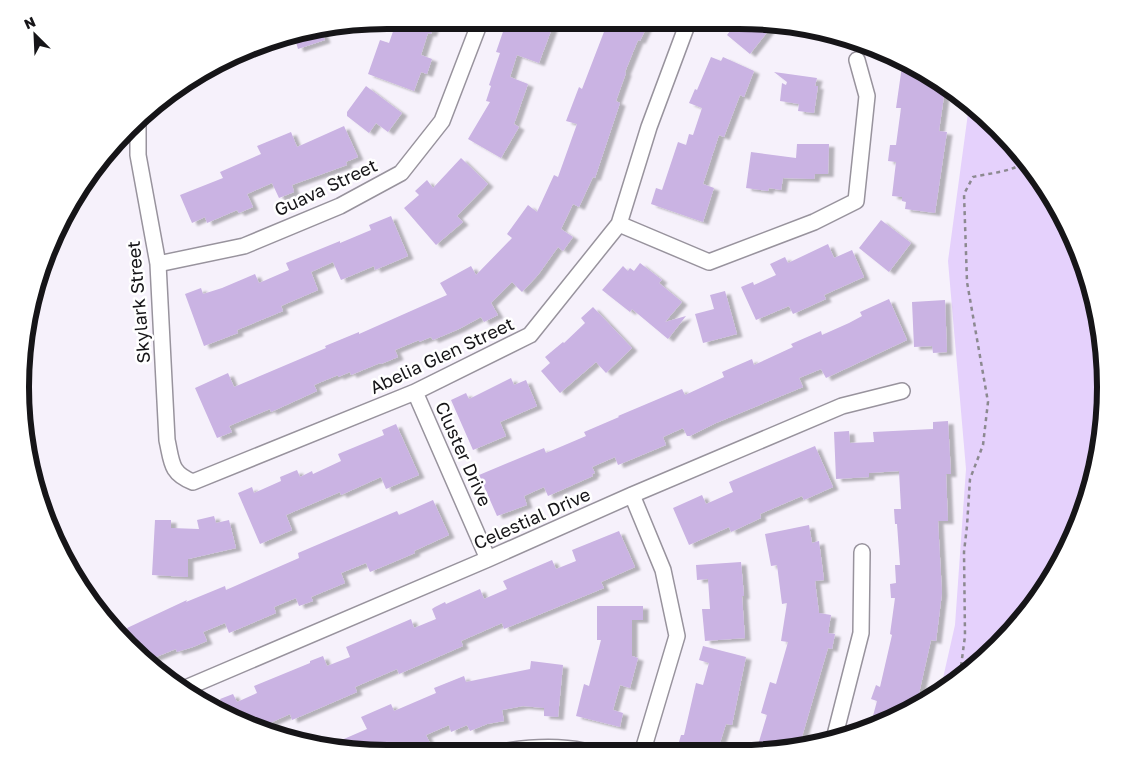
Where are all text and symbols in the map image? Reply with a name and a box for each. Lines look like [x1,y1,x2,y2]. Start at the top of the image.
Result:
north arrow [10,10,60,60]
text: N [21,13,38,33]
street label: Guava Street [271,154,380,220]
street label: Skylark Street [122,240,154,364]
street label: Abelia Glen Street [366,312,517,398]
street label: Cluster Drive [431,398,497,509]
street label: Celestial Drive [470,483,593,554]

